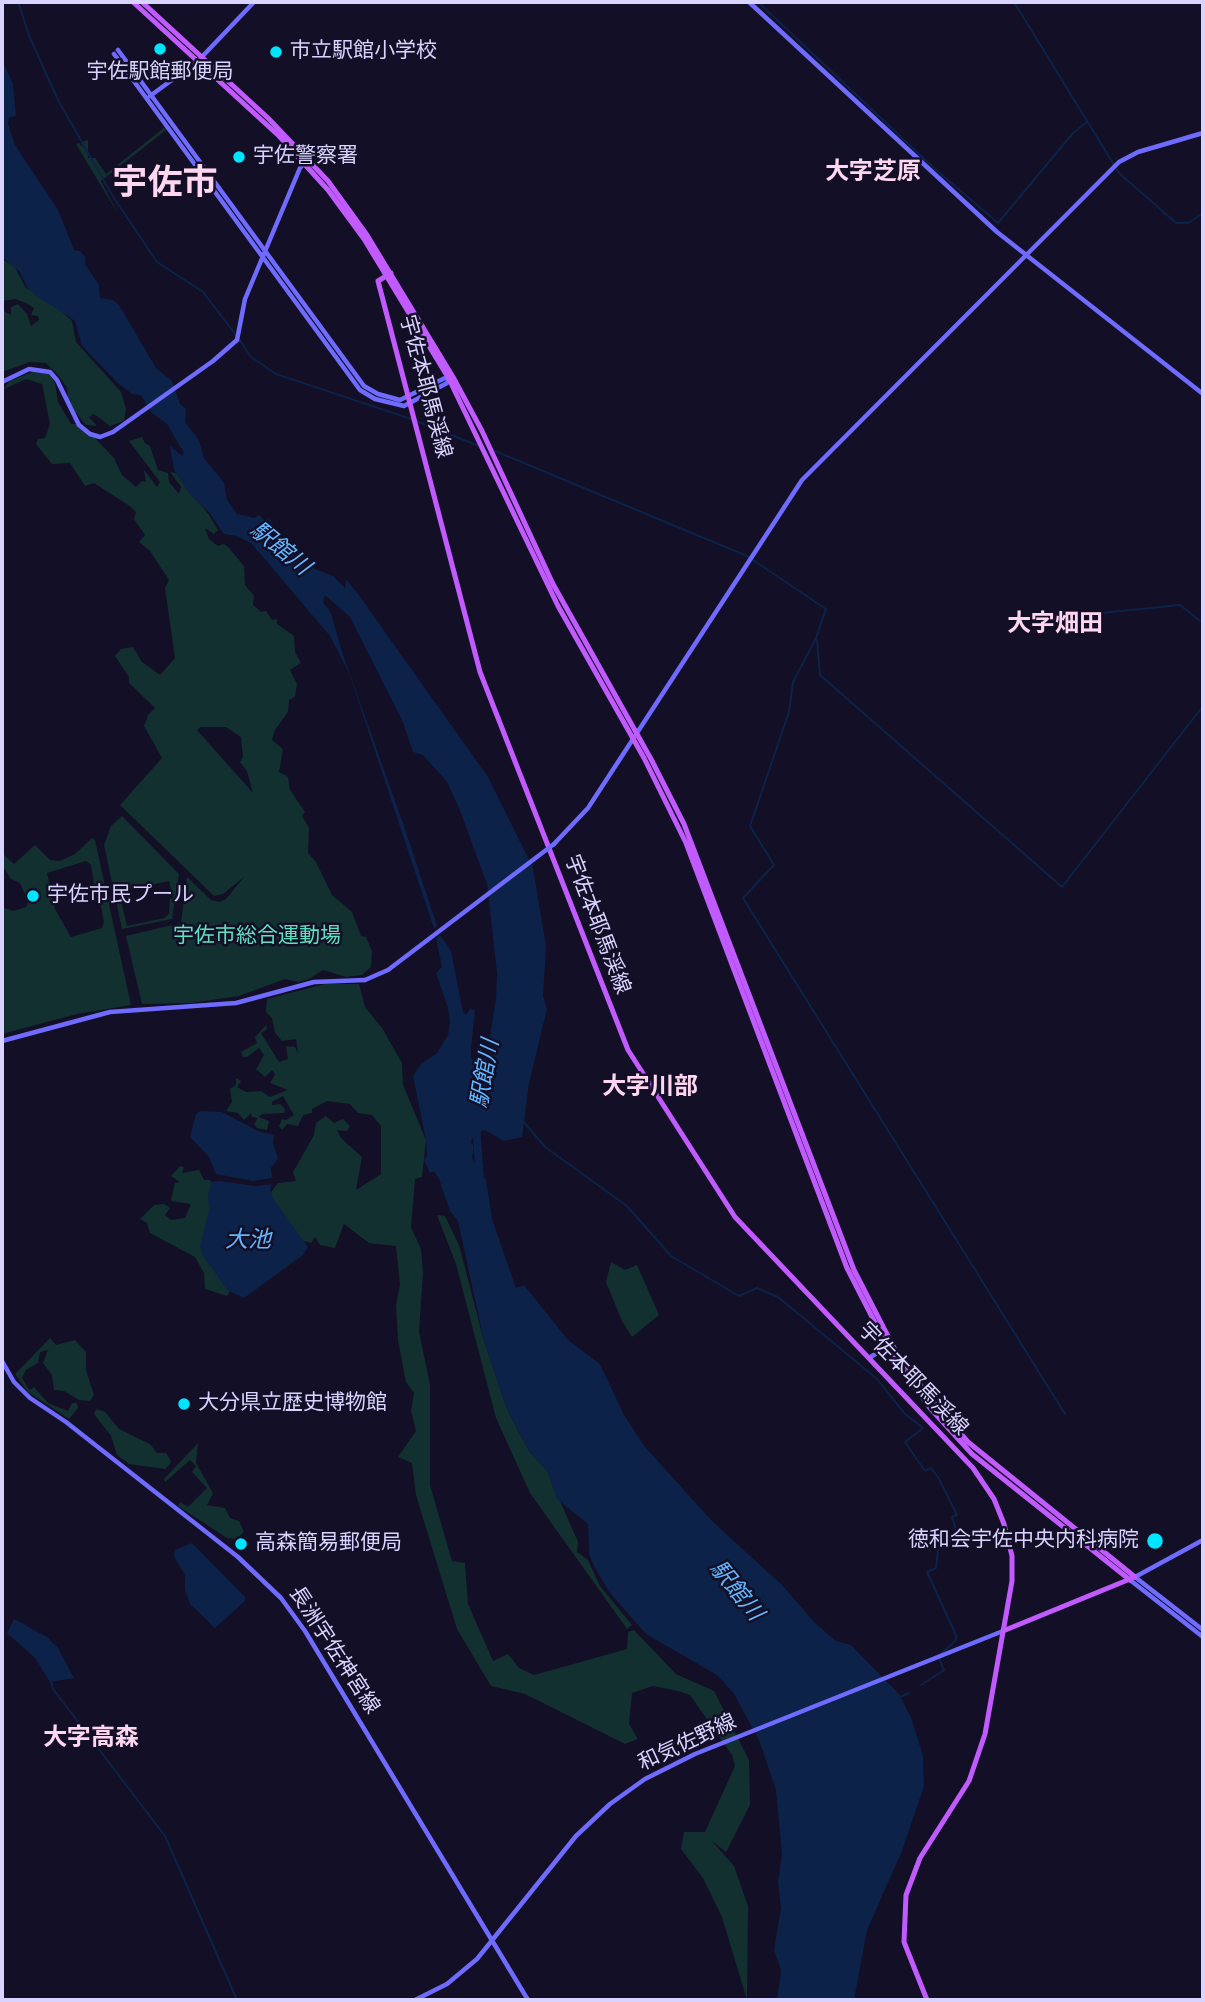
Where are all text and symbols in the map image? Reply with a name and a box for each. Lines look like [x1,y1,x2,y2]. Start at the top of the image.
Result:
place label: 市立駅館小学校 [290,39,437,65]
marker: 宇佐駅館郵便局 [152,41,168,57]
marker: 市立駅館小学校 [268,44,284,60]
place label: 宇佐駅館郵便局 [87,60,233,86]
place label: 宇佐警察署 [253,144,358,170]
marker: 宇佐警察署 [231,149,247,165]
district label: 大字芝原 [825,160,921,188]
district label: 宇佐市 [113,165,217,207]
street label: 宇佐本耶馬渓線 [393,313,455,461]
water label: 駅館川 [244,518,314,582]
district label: 大字畑田 [1007,612,1103,640]
street label: 宇佐本耶馬渓線 [558,852,634,998]
place label: 宇佐市民プール [47,883,194,909]
marker: 宇佐市民プール [25,888,41,904]
park label: 宇佐市総合運動場 [173,924,341,950]
water label: 駅館川 [467,1038,507,1110]
district label: 大字川部 [602,1075,698,1103]
water label: 大池 [225,1228,271,1256]
street label: 宇佐本耶馬渓線 [852,1318,972,1442]
place label: 大分県立歴史博物館 [198,1391,387,1417]
marker: 大分県立歴史博物館 [176,1396,192,1412]
place label: 徳和会宇佐中央内科病院 [908,1528,1139,1554]
place label: 高森簡易郵便局 [255,1531,402,1557]
marker: 徳和会宇佐中央内科病院 [1145,1531,1165,1551]
marker: 高森簡易郵便局 [233,1536,249,1552]
water label: 駅館川 [703,1557,767,1627]
street label: 長洲宇佐神宮線 [282,1582,384,1720]
street label: 和気佐野線 [635,1710,741,1778]
district label: 大字高森 [43,1726,139,1754]

